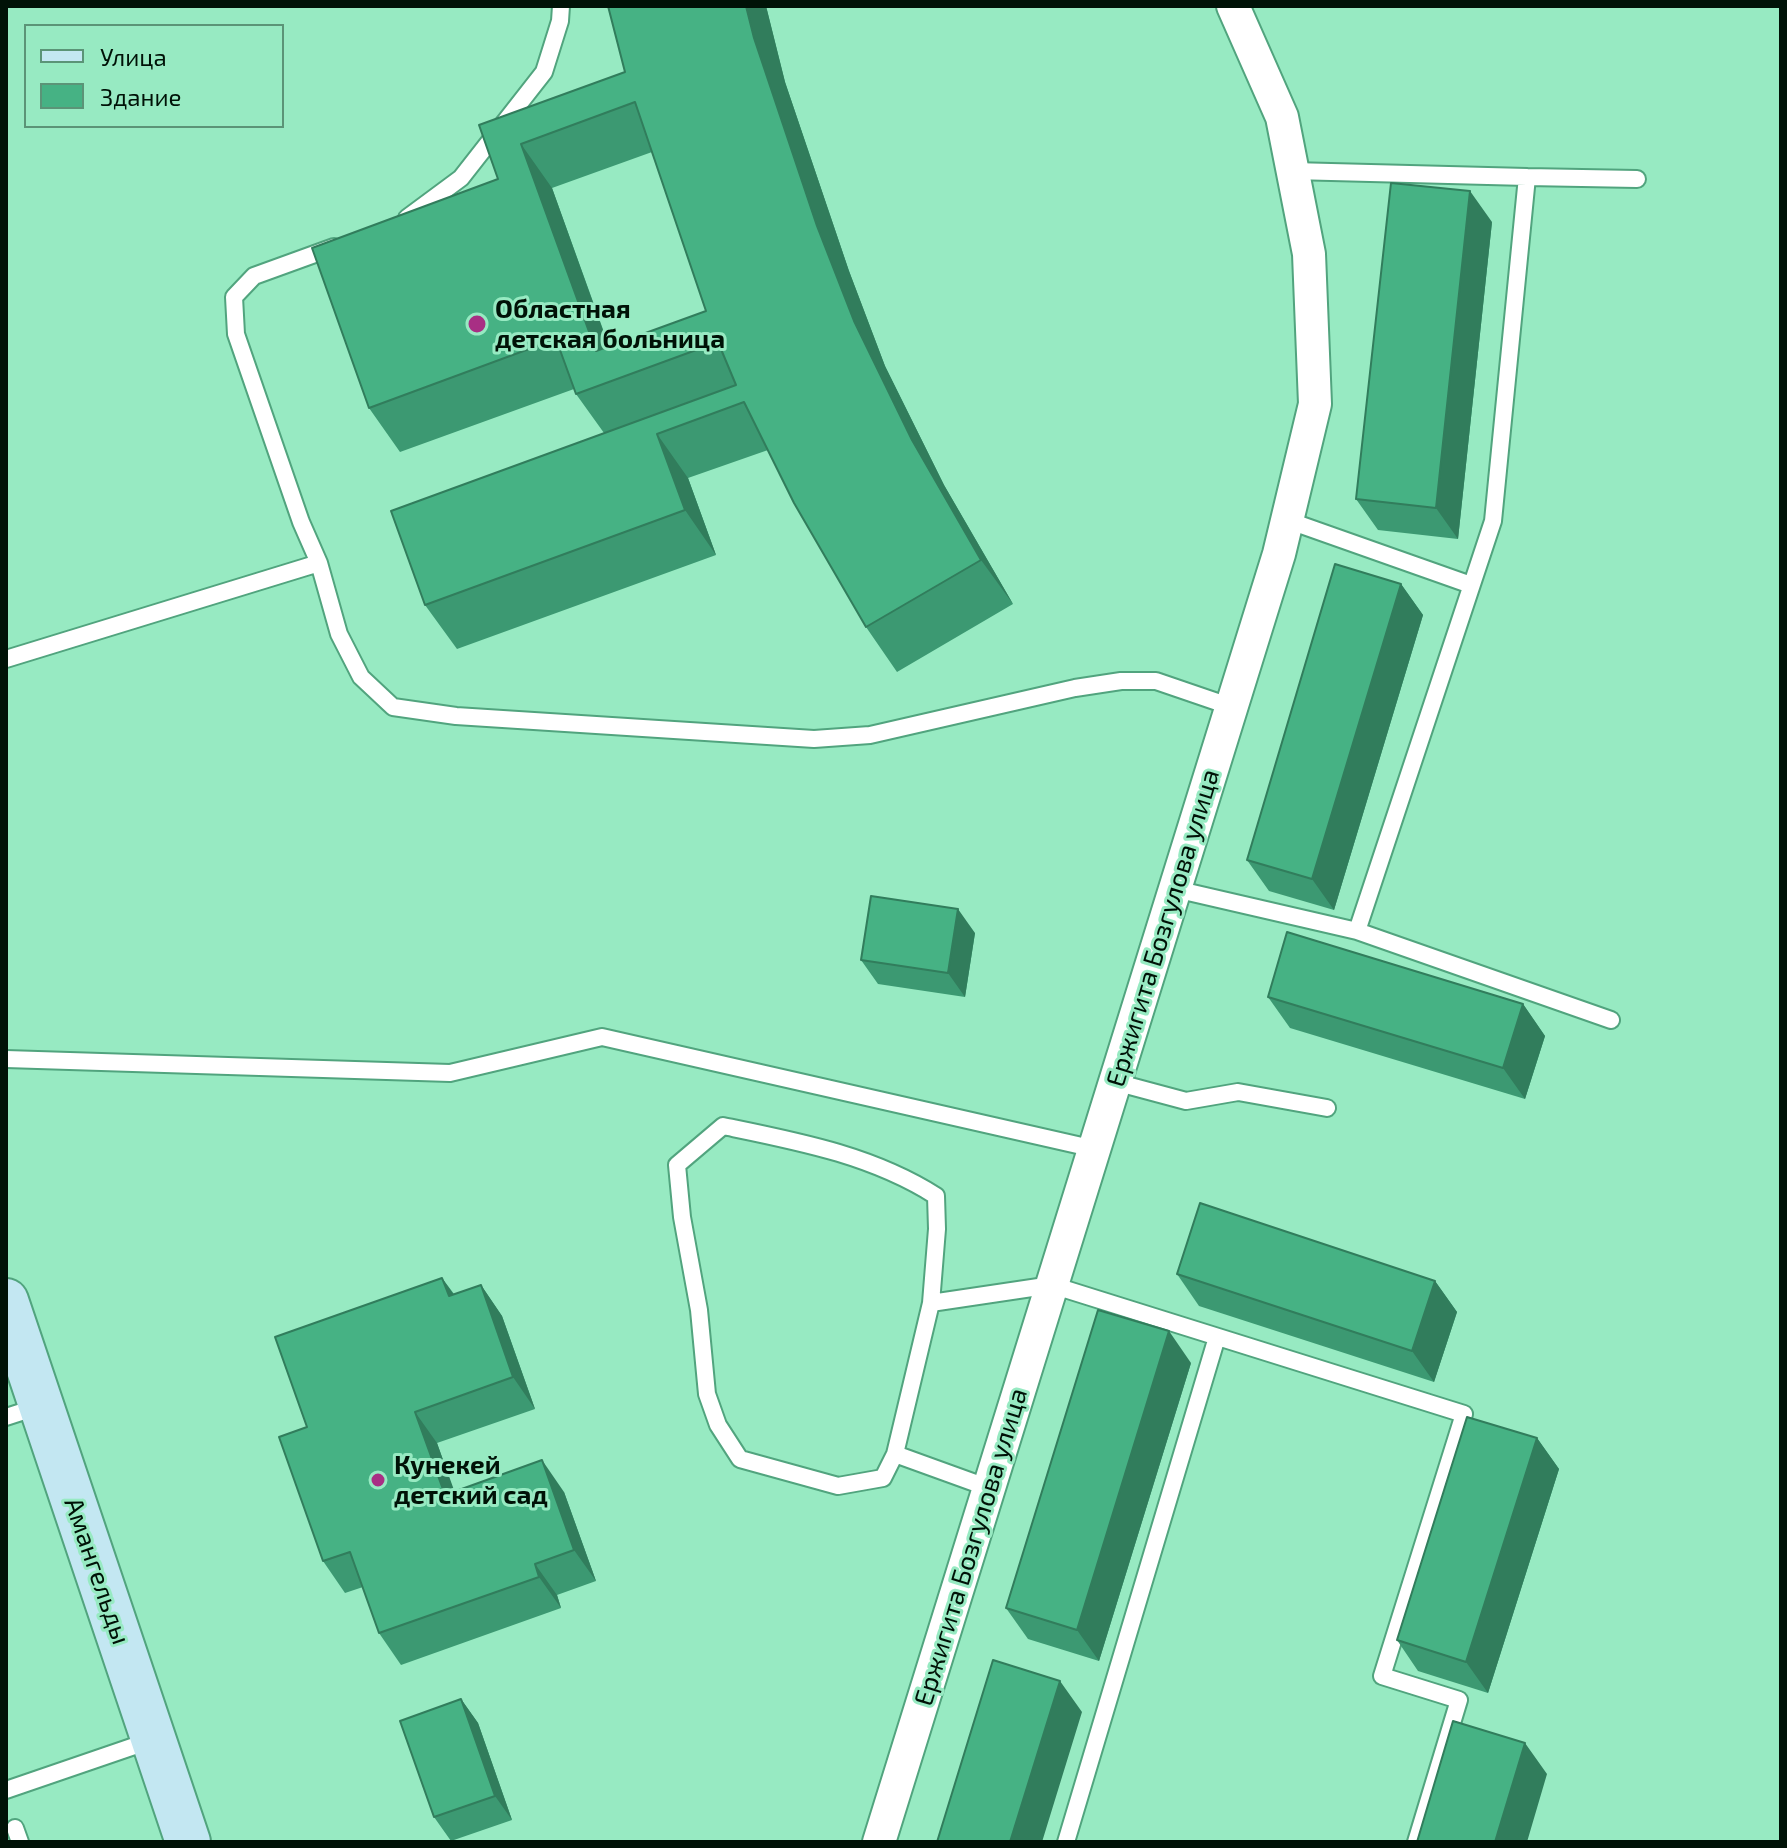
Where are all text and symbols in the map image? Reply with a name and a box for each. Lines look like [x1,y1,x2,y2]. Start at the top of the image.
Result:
legend [24,24,284,128]
text: Улица [100,42,167,71]
text: Здание [100,82,182,111]
place label: Областная детская больница [495,293,725,354]
marker: Областная детская больница [466,313,488,335]
street label: Ержигита Бозгулова улица [1100,765,1226,1091]
street label: Ержигита Бозгулова улица [908,1384,1034,1710]
place label: Кунекей детский сад [394,1449,548,1510]
marker: Кунекей детский сад [369,1471,387,1489]
street label: Амангельды [57,1494,137,1648]

